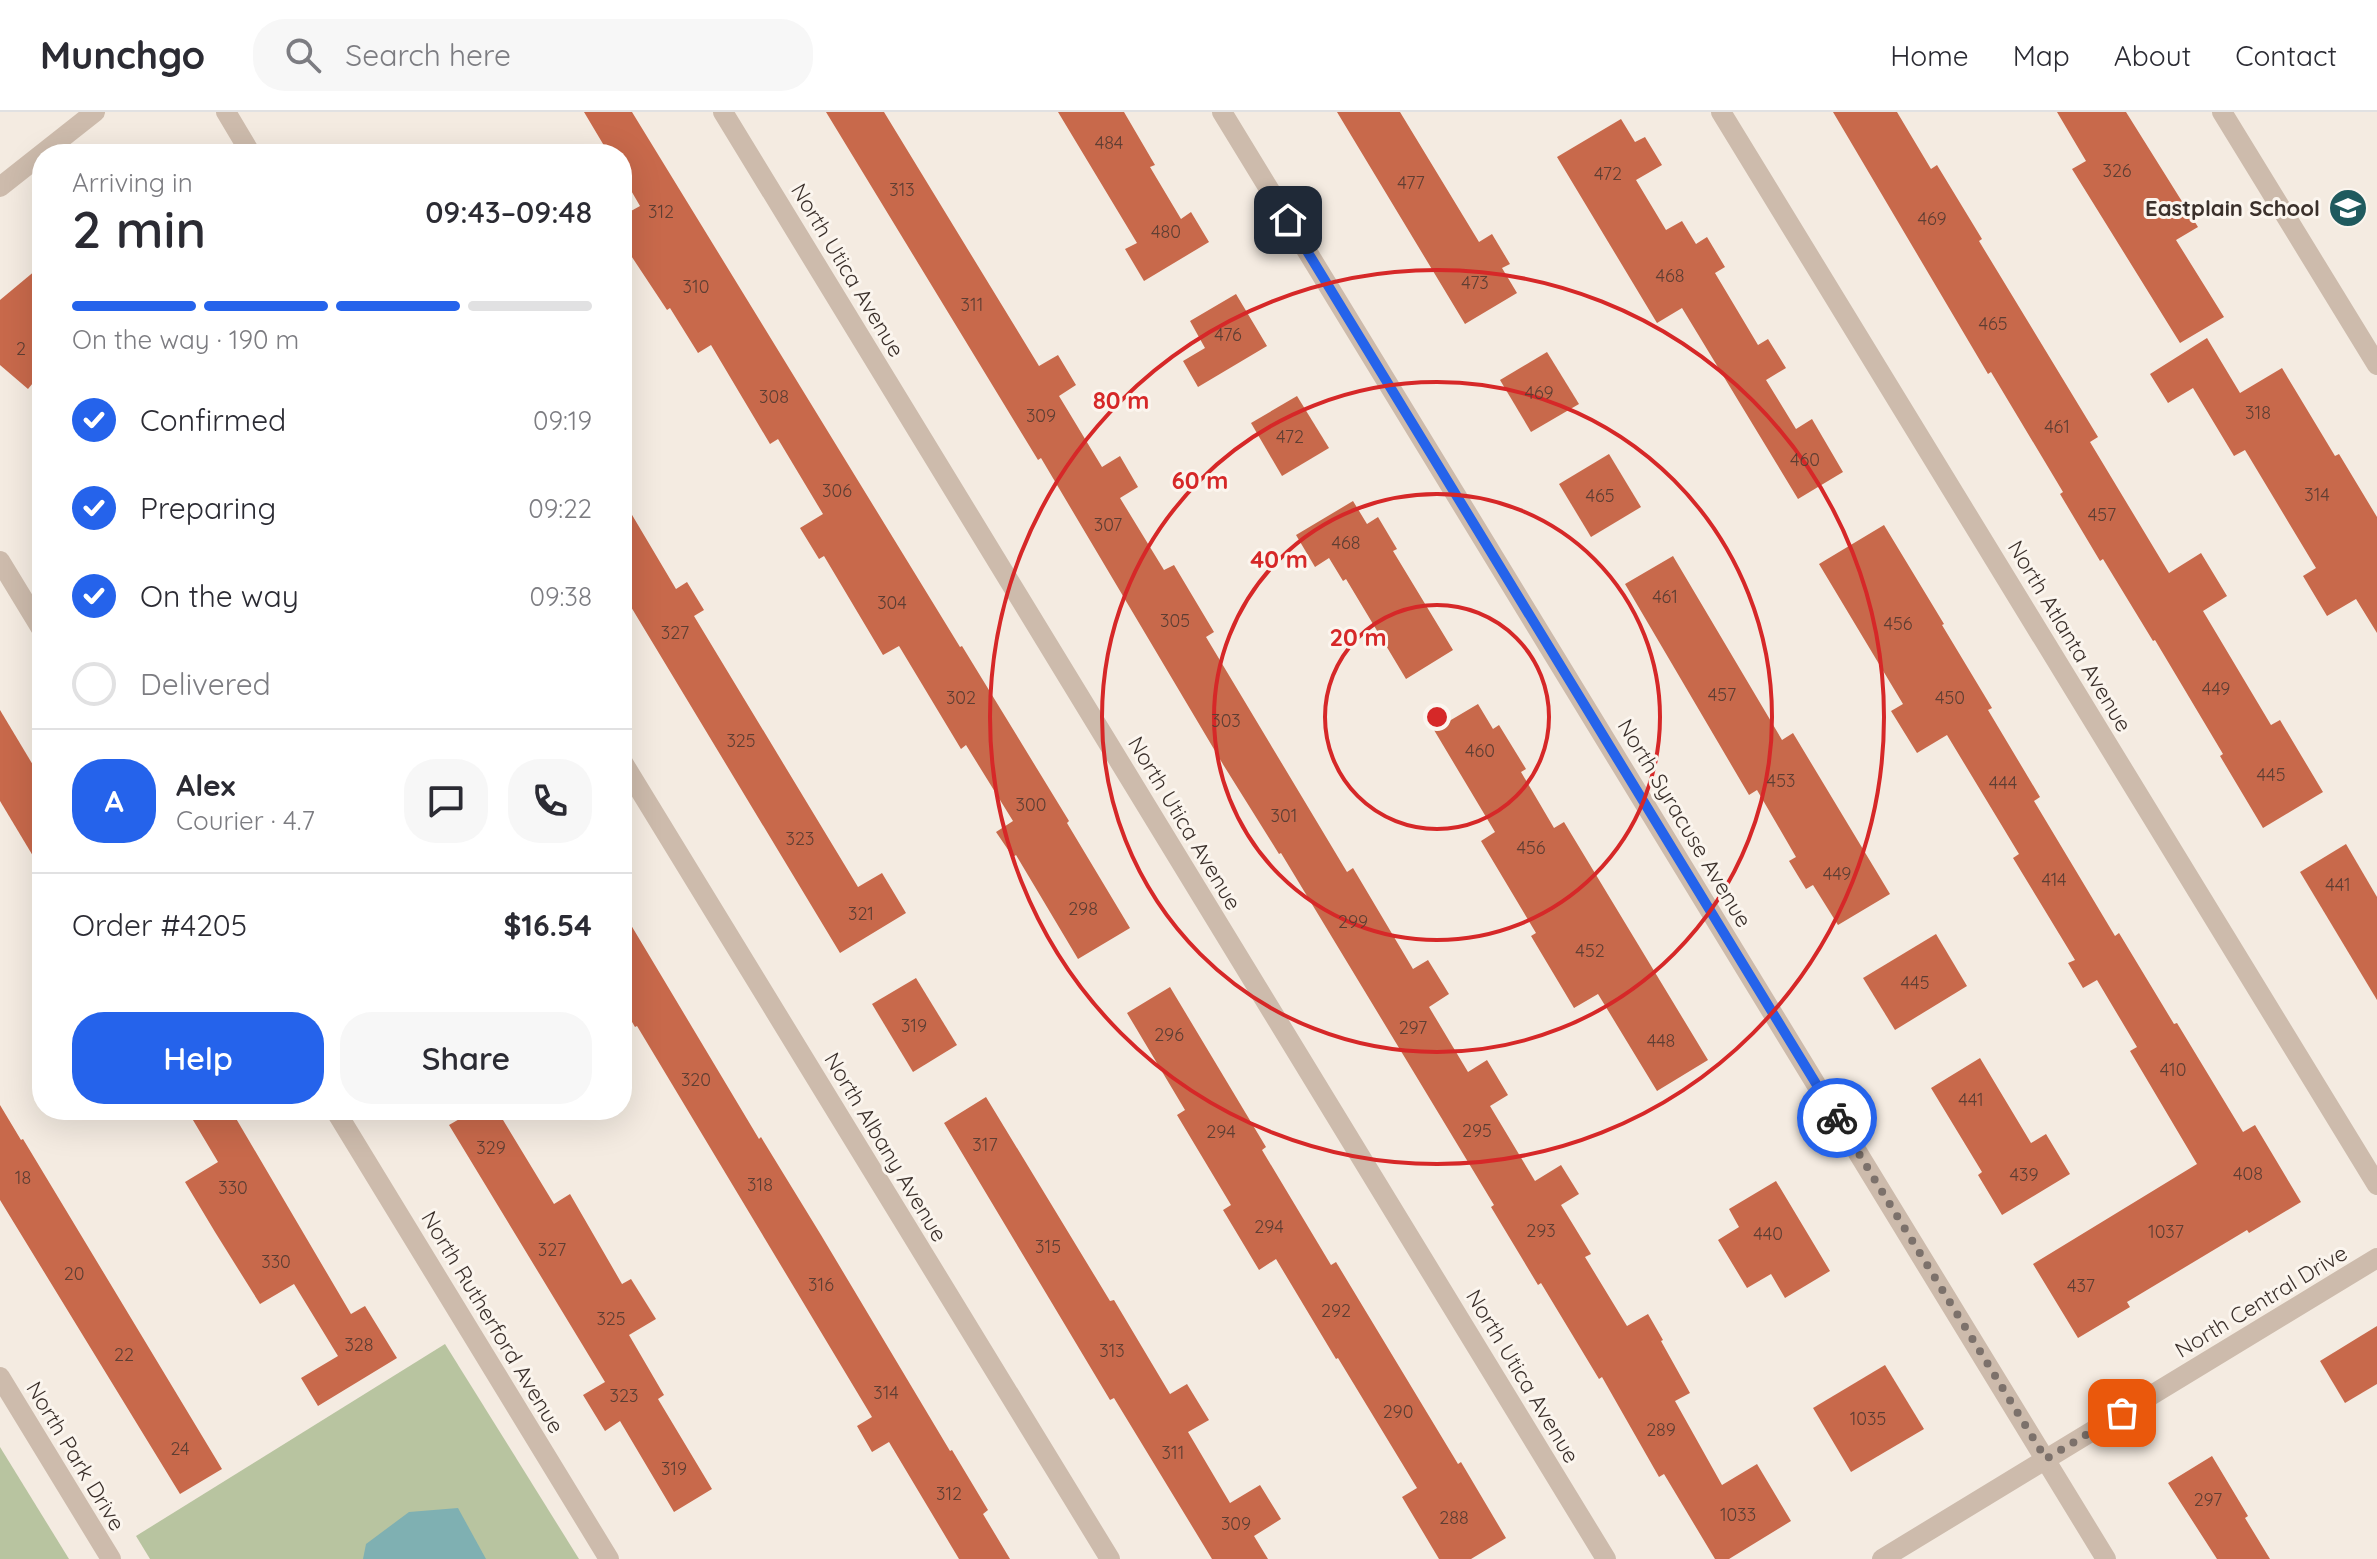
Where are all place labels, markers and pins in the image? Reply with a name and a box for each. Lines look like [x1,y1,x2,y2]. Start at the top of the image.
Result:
pin [1254,186,1322,254]
school or university icon: Eastplain School [2327,187,2369,229]
place label: Eastplain School [2145,194,2320,222]
centre of rings [1423,703,1451,731]
pin [2088,1379,2156,1447]

